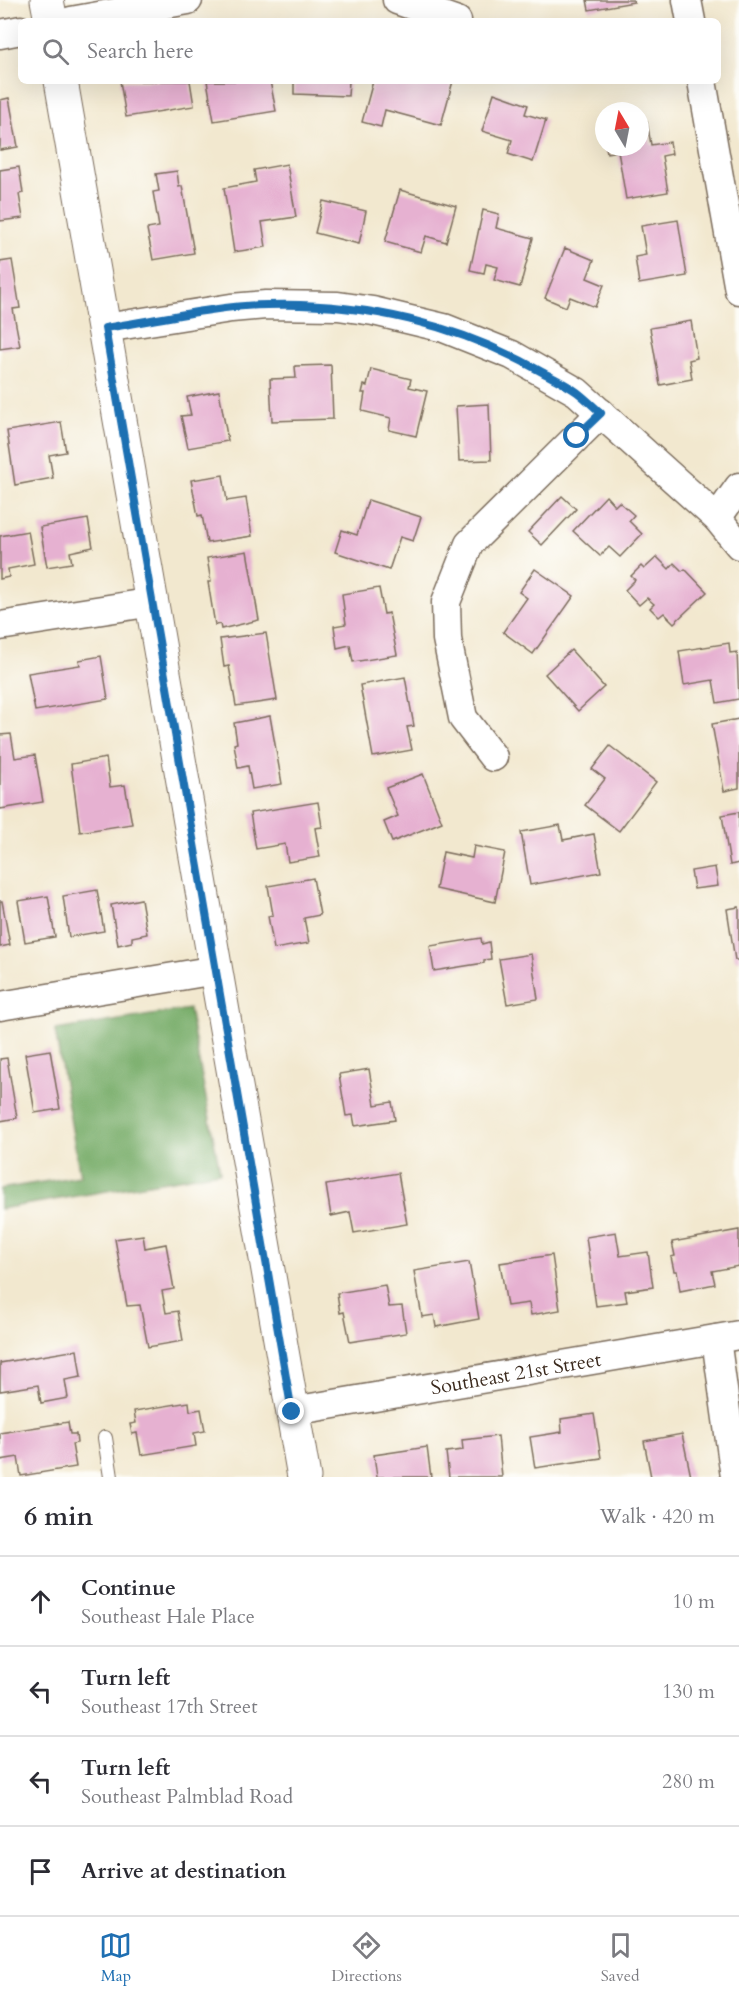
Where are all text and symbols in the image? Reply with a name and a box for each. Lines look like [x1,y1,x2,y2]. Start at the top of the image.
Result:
search box [18,18,721,84]
icon: search [39,35,72,68]
text: Search here [87,36,194,66]
north arrow [595,102,649,156]
route start [563,422,589,448]
street label: Southeast 21st Street [429,1345,604,1401]
route end [278,1398,304,1424]
text: 6 min [24,1499,93,1534]
text: Walk · 420 m [600,1503,715,1530]
text: Continue [81,1573,176,1603]
icon: ahead [24,1585,57,1618]
text: 10 m [672,1588,715,1615]
text: Southeast Hale Place [81,1603,255,1630]
text: Turn left [81,1663,170,1693]
icon: left [24,1675,57,1708]
text: 130 m [662,1678,715,1705]
text: Southeast 17th Street [81,1693,257,1720]
text: Turn left [81,1753,170,1783]
icon: left [24,1765,57,1798]
text: 280 m [662,1768,715,1795]
text: Southeast Palmblad Road [81,1783,293,1810]
icon: arrive [24,1855,57,1888]
text: Arrive at destination [81,1856,286,1886]
tab: Map [99,1929,132,1987]
tab: Directions [331,1929,402,1987]
tab: Saved [601,1929,640,1987]

